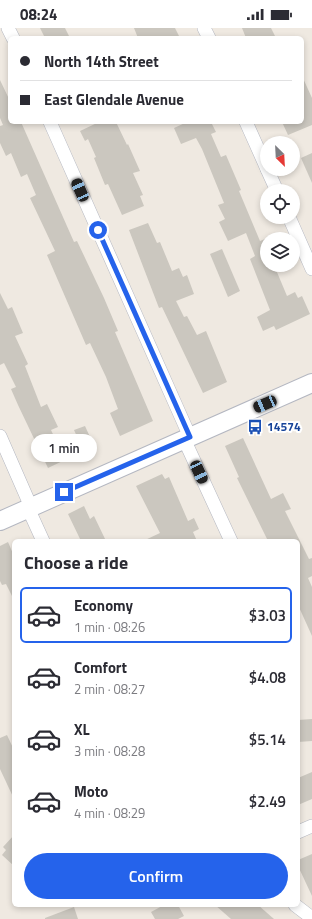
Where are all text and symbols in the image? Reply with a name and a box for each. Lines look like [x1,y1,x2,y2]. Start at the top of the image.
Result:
text: 08:24 [20,3,57,26]
text: North 14th Street [44,50,159,73]
text: East Glendale Avenue [44,88,184,111]
north arrow [260,136,300,176]
map controls [260,136,300,272]
car [70,177,90,203]
button: locate [260,184,300,224]
route start [89,221,107,239]
button: layers [260,232,300,272]
car [252,394,278,414]
place label: 14574 [267,417,301,436]
bus stop icon: 14574 [246,418,264,436]
callout: 1 min [31,434,97,462]
text: 1 min [48,438,80,458]
car [188,459,210,485]
route end [55,483,73,501]
text: Choose a ride [24,549,128,576]
text: Economy [74,594,133,617]
icon: car [26,597,62,633]
text: $3.03 [249,604,286,627]
text: 1 min · 08:26 [74,617,145,637]
text: Comfort [74,656,127,679]
icon: car [26,659,62,695]
text: $4.08 [249,666,286,689]
text: 2 min · 08:27 [74,679,145,699]
text: XL [74,718,90,741]
icon: car [26,721,62,757]
text: $5.14 [249,728,286,751]
text: 3 min · 08:28 [74,741,145,761]
text: Moto [74,780,108,803]
icon: car [26,783,62,819]
text: $2.49 [249,790,286,813]
text: 4 min · 08:29 [74,803,145,823]
button: Confirm [24,853,288,899]

